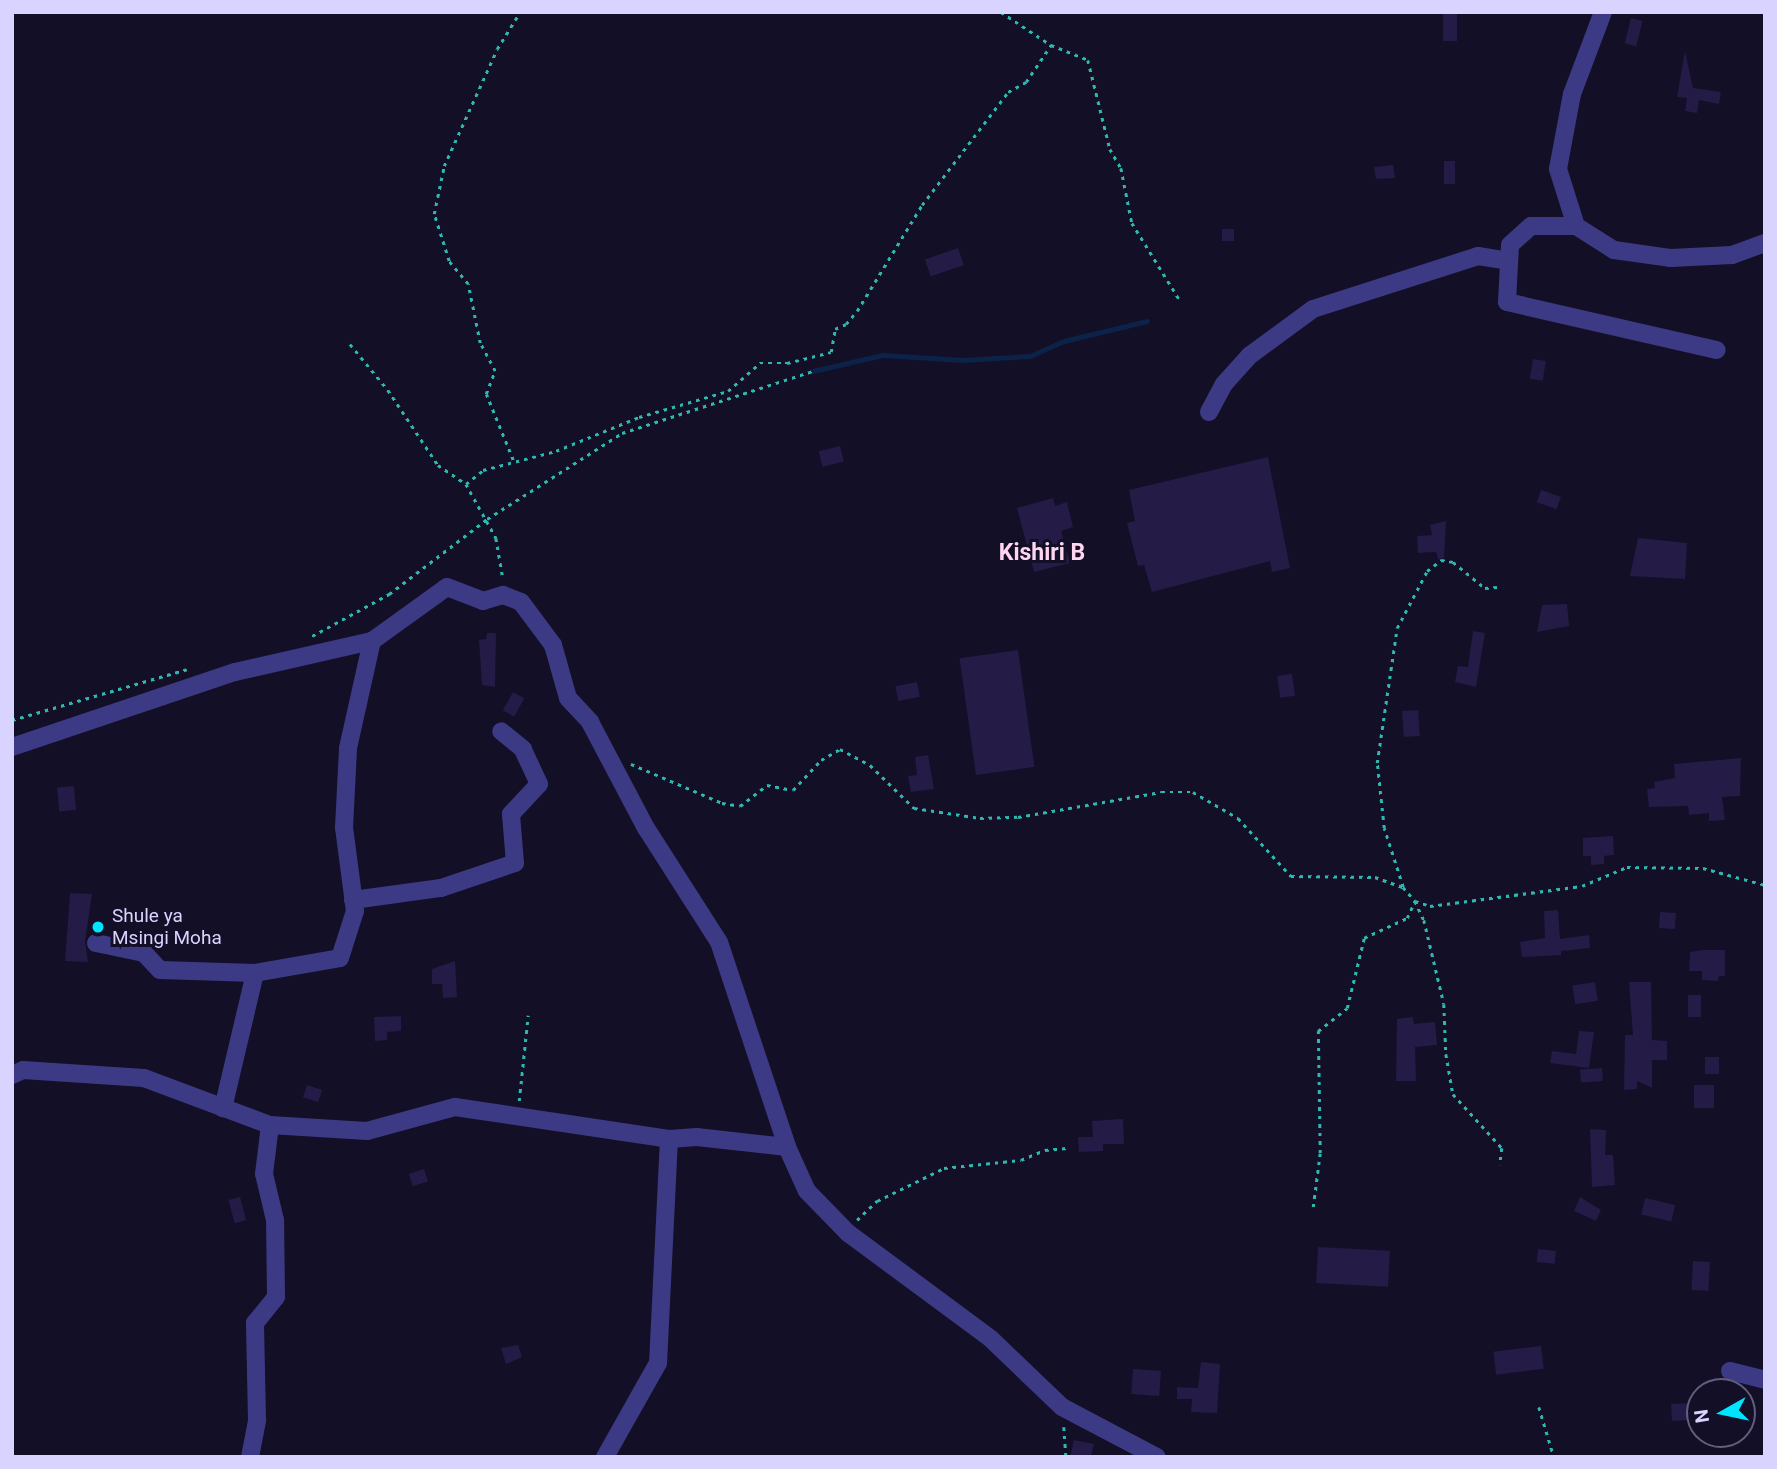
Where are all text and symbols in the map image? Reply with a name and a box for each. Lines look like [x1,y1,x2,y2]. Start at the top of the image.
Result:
district label: Kishiri B [999,539,1085,567]
place label: Shule ya Msingi Moha [112,905,222,949]
marker: Shule ya Msingi Moha [90,919,106,935]
north arrow [1686,1378,1756,1448]
text: N [1689,1408,1714,1424]

